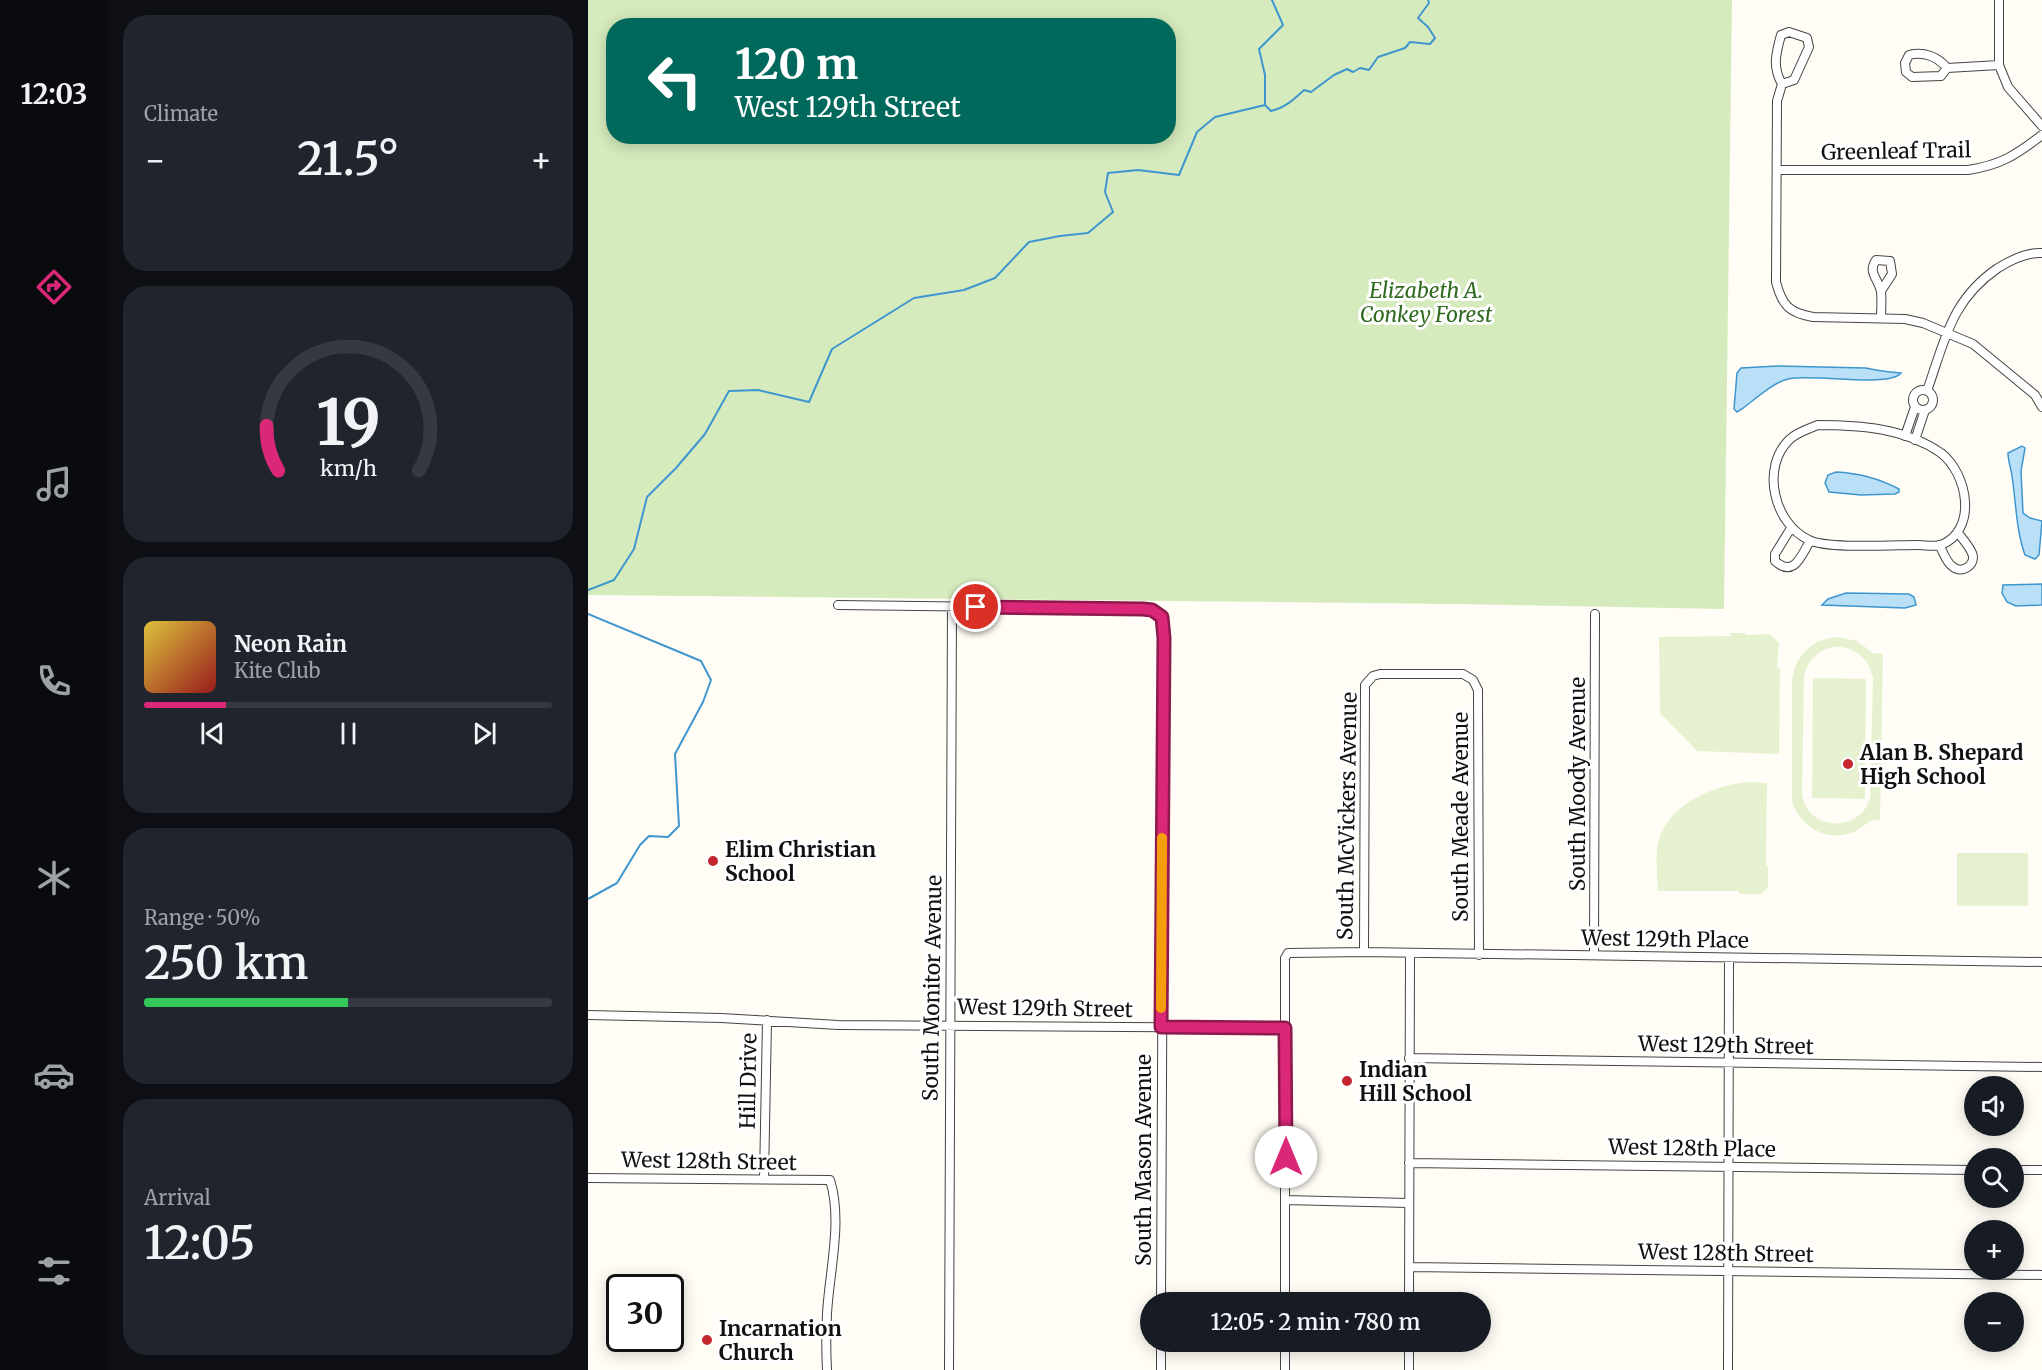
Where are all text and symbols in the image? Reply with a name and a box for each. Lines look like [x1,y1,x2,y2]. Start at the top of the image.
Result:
text: 120 m [735,38,858,90]
icon: left [636,42,714,120]
text: 12:03 [21,77,87,111]
text: West 129th Street [735,90,961,124]
text: Climate [144,101,218,126]
text: 21.5° [297,131,399,187]
street label: Greenleaf Trail [1821,136,1972,166]
text: − [144,140,166,181]
text: + [530,140,552,181]
icon: directions [33,266,75,308]
park label: Elizabeth A. Conkey Forest [1360,277,1493,328]
text: 19 [316,384,380,462]
text: km/h [320,455,376,482]
icon: music [33,463,75,505]
pin [950,581,1001,632]
icon: arrive [959,590,992,623]
text: Neon Rain [234,630,347,658]
text: Kite Club [234,658,320,683]
icon: phone [33,660,75,702]
street label: South Moody Avenue [1564,677,1591,891]
street label: South McVickers Avenue [1331,692,1363,940]
street label: South Meade Avenue [1447,712,1474,922]
icon: previous [196,717,229,750]
icon: pause [332,717,365,750]
icon: next [468,717,501,750]
place label: Alan B. Shepard High School [1859,739,2024,790]
marker: Alan B. Shepard High School [1841,757,1855,771]
place label: Elim Christian School [725,836,876,887]
marker: Elim Christian School [706,854,720,868]
icon: climate [33,857,75,899]
street label: South Monitor Avenue [917,875,947,1101]
text: Range · 50% [144,905,261,930]
street label: West 129th Place [1580,924,1749,954]
text: 250 km [144,935,309,991]
street label: West 129th Street [956,993,1133,1023]
street label: West 129th Street [1637,1030,1814,1060]
street label: Hill Drive [734,1033,762,1129]
icon: car [33,1054,75,1096]
street label: South Mason Avenue [1130,1054,1157,1266]
place label: Indian Hill School [1359,1056,1472,1107]
marker: Indian Hill School [1340,1074,1354,1088]
map controls [1964,1076,2024,1352]
button: sound [1964,1076,2024,1136]
position arrow [1254,1125,1318,1189]
street label: West 128th Place [1607,1133,1776,1163]
street label: West 128th Street [620,1146,797,1176]
button: search [1964,1148,2024,1208]
text: Arrival [144,1185,211,1210]
text: 12:05 [144,1215,255,1271]
button: + [1964,1220,2024,1280]
street label: West 128th Street [1637,1238,1814,1268]
icon: filters [33,1250,75,1292]
speed limit sign: 30 [606,1274,684,1352]
button: − [1964,1292,2024,1352]
text: 12:05 · 2 min · 780 m [1210,1308,1421,1336]
place label: Incarnation Church [719,1315,842,1366]
marker: Incarnation Church [700,1333,714,1347]

